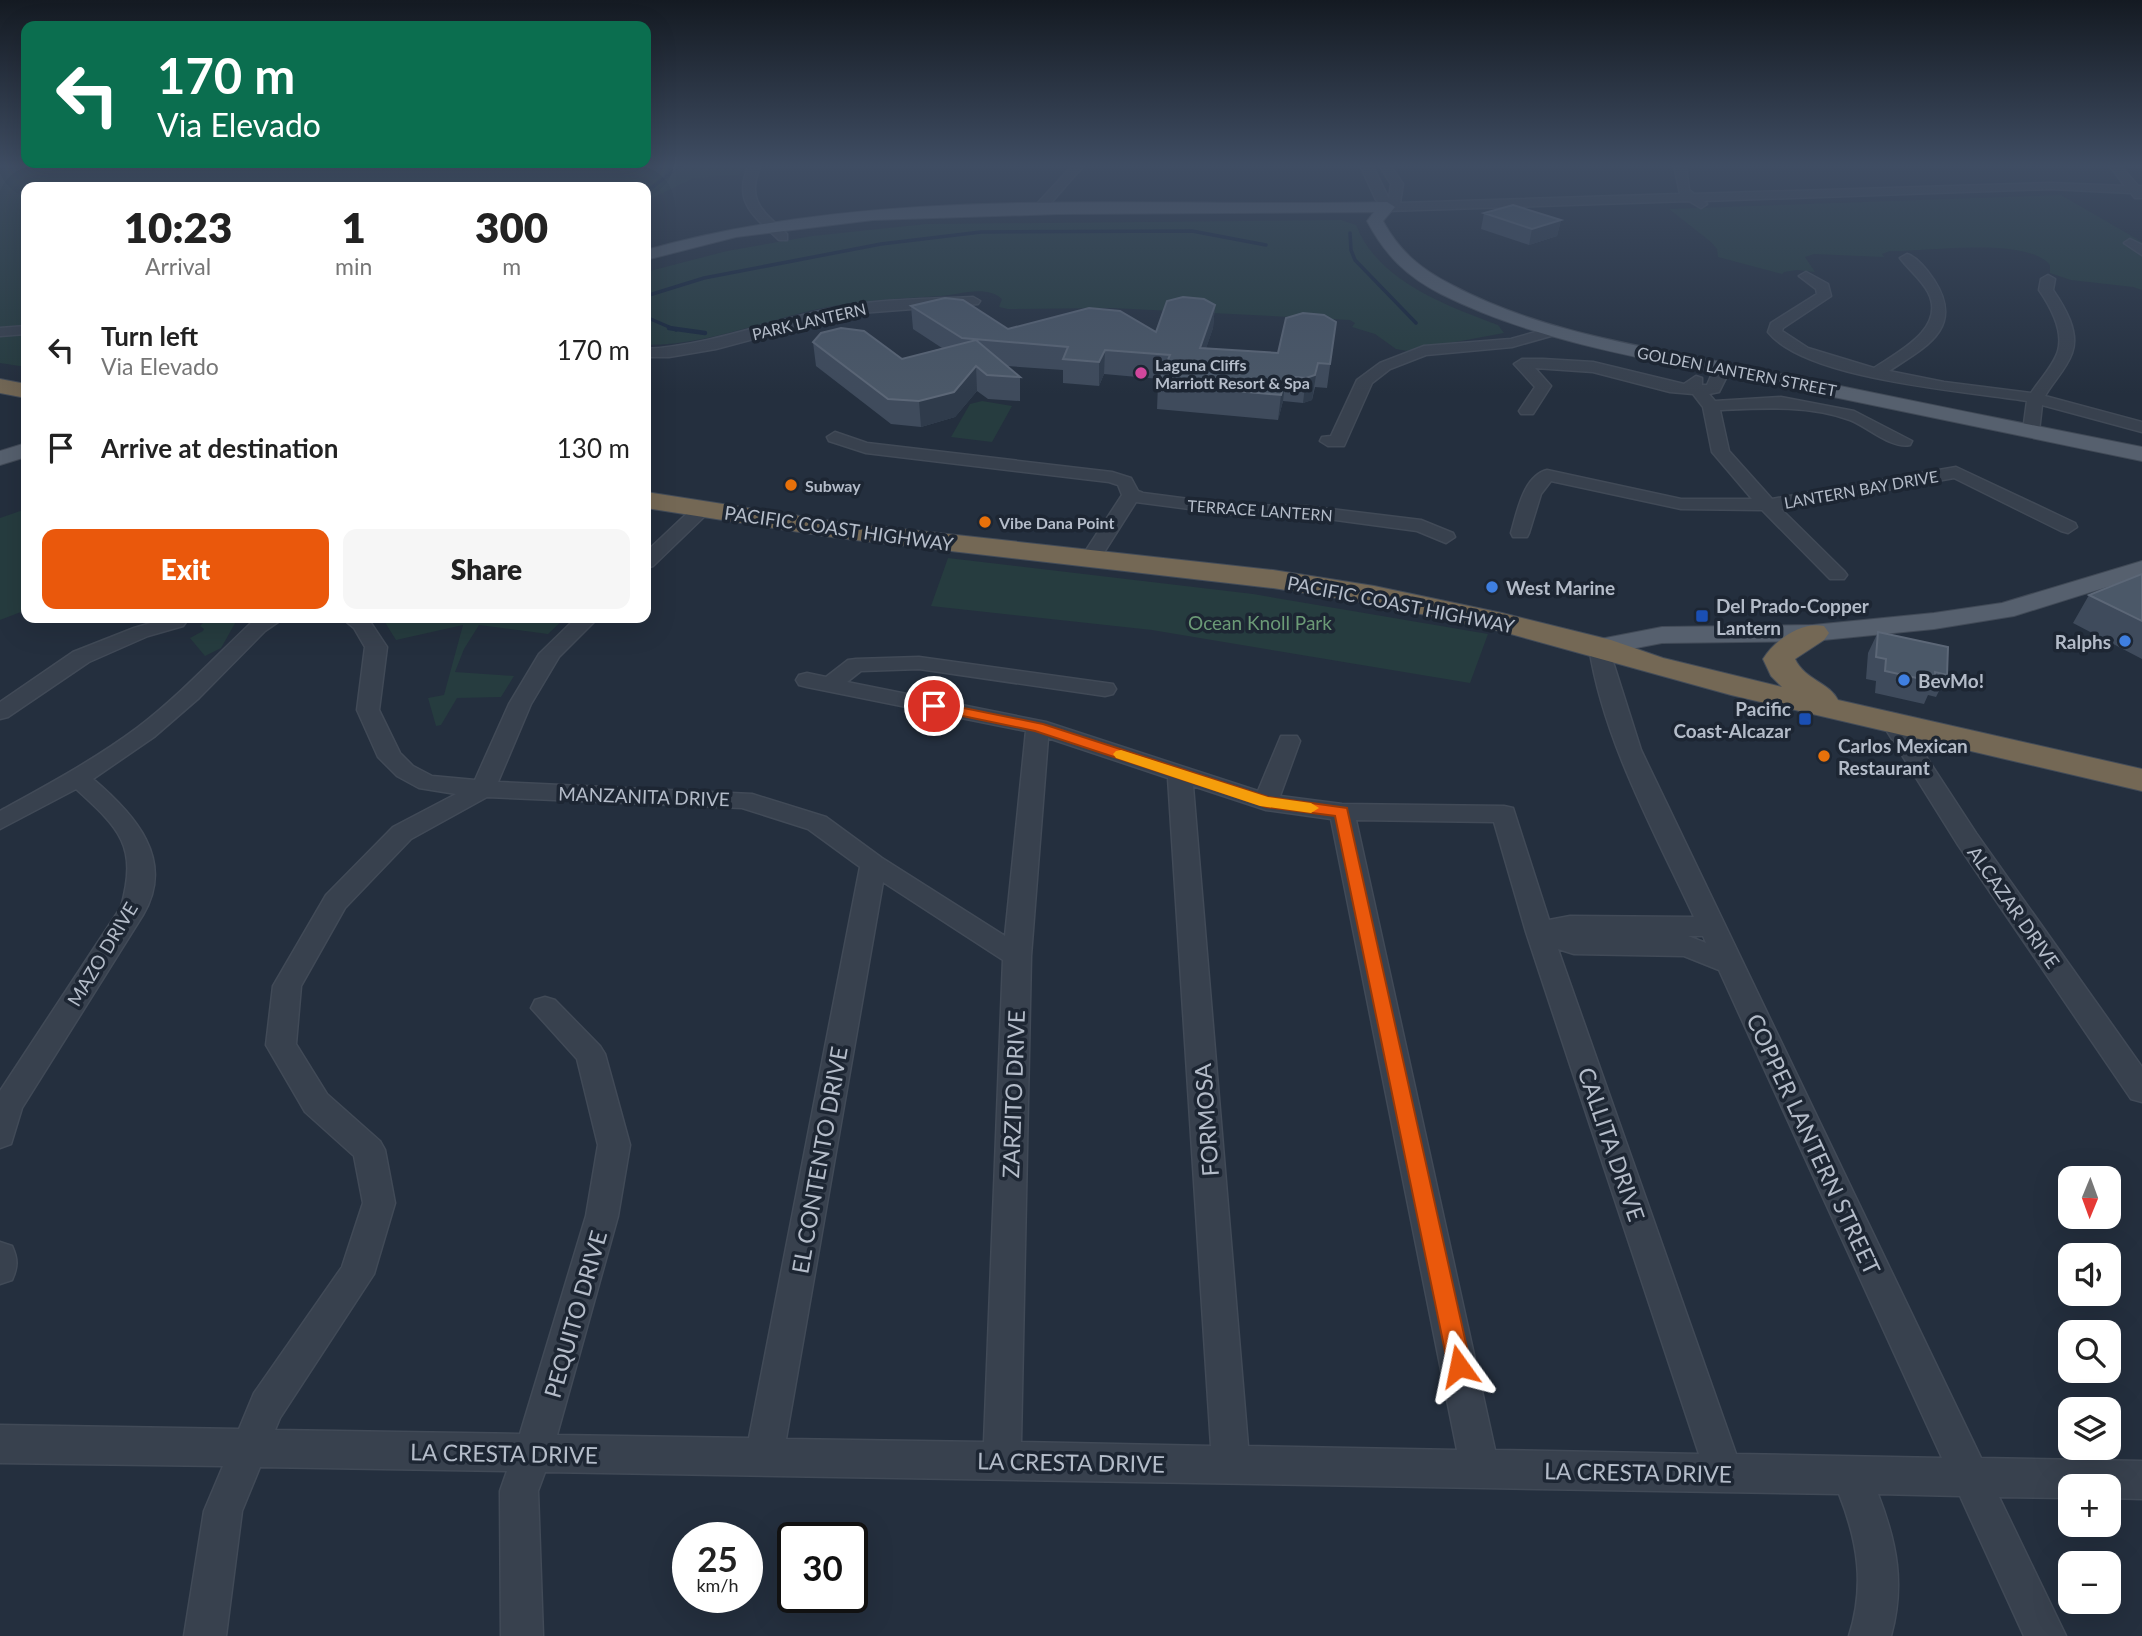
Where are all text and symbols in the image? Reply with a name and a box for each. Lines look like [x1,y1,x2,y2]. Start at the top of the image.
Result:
text: 170 m [157,46,295,104]
icon: left [42,49,133,140]
text: Via Elevado [157,105,321,144]
text: 10:23 [124,202,232,252]
text: 1 [342,202,366,252]
text: 300 [475,202,548,252]
text: Arrival [145,252,211,280]
text: min [335,252,372,280]
text: m [502,252,521,280]
street label: PARK LANTERN [750,299,868,343]
text: Turn left [101,320,198,352]
icon: left [42,331,80,369]
text: 170 m [557,334,630,366]
street label: GOLDEN LANTERN STREET [1636,342,1839,400]
text: Via Elevado [101,352,219,380]
place label: Laguna Cliffs Marriott Resort & Spa [1155,355,1310,392]
marker: Laguna Cliffs Marriott Resort & Spa [1133,365,1149,381]
icon: arrive [42,429,80,467]
text: Arrive at destination [101,432,338,464]
text: 130 m [557,432,630,464]
street label: LANTERN BAY DRIVE [1782,466,1940,512]
place label: Subway [805,476,861,495]
marker: Subway [783,477,799,493]
street label: TERRACE LANTERN [1187,495,1333,525]
street label: PACIFIC COAST HIGHWAY [723,501,955,555]
place label: Vibe Dana Point [998,513,1115,532]
marker: Vibe Dana Point [977,514,993,530]
button: Exit [42,529,329,609]
button: Share [343,529,630,609]
street label: PACIFIC COAST HIGHWAY [1285,571,1517,637]
place label: West Marine [1506,576,1615,599]
marker: West Marine [1484,579,1500,595]
place label: Del Prado-Copper Lantern [1716,594,1870,639]
marker: Del Prado-Copper Lantern [1694,608,1710,624]
park label: Ocean Knoll Park [1188,611,1332,634]
place label: Ralphs [2055,630,2111,653]
marker: Ralphs [2117,633,2133,649]
place label: BevMo! [1918,669,1984,692]
marker: BevMo! [1896,672,1912,688]
pin [904,676,964,736]
icon: arrive [915,687,953,725]
place label: Pacific Coast-Alcazar [1673,697,1792,742]
marker: Pacific Coast-Alcazar [1797,711,1813,727]
place label: Carlos Mexican Restaurant [1838,734,1968,779]
marker: Carlos Mexican Restaurant [1816,748,1832,764]
street label: MANZANITA DRIVE [558,782,730,810]
street label: ALCAZAR DRIVE [1963,841,2065,973]
street label: MAZO DRIVE [62,898,142,1010]
street label: ZARZITO DRIVE [996,1009,1030,1179]
street label: COPPER LANTERN STREET [1741,1009,1887,1279]
street label: EL CONTENTO DRIVE [785,1044,853,1276]
street label: FORMOSA [1188,1062,1224,1177]
street label: CALLITA DRIVE [1573,1063,1651,1225]
north arrow [2058,1166,2121,1228]
map controls [2058,1166,2121,1614]
street label: PEQUITO DRIVE [538,1227,612,1401]
button: sound [2058,1243,2121,1306]
button: search [2058,1320,2121,1383]
position arrow [1422,1329,1496,1403]
button: layers [2058,1397,2121,1460]
street label: LA CRESTA DRIVE [410,1437,598,1469]
street label: LA CRESTA DRIVE [977,1446,1165,1478]
street label: LA CRESTA DRIVE [1544,1456,1732,1488]
button: + [2058,1474,2121,1537]
speed limit sign: 30 [777,1522,868,1613]
text: 25 [697,1537,738,1579]
button: − [2058,1551,2121,1614]
text: km/h [696,1574,739,1596]

